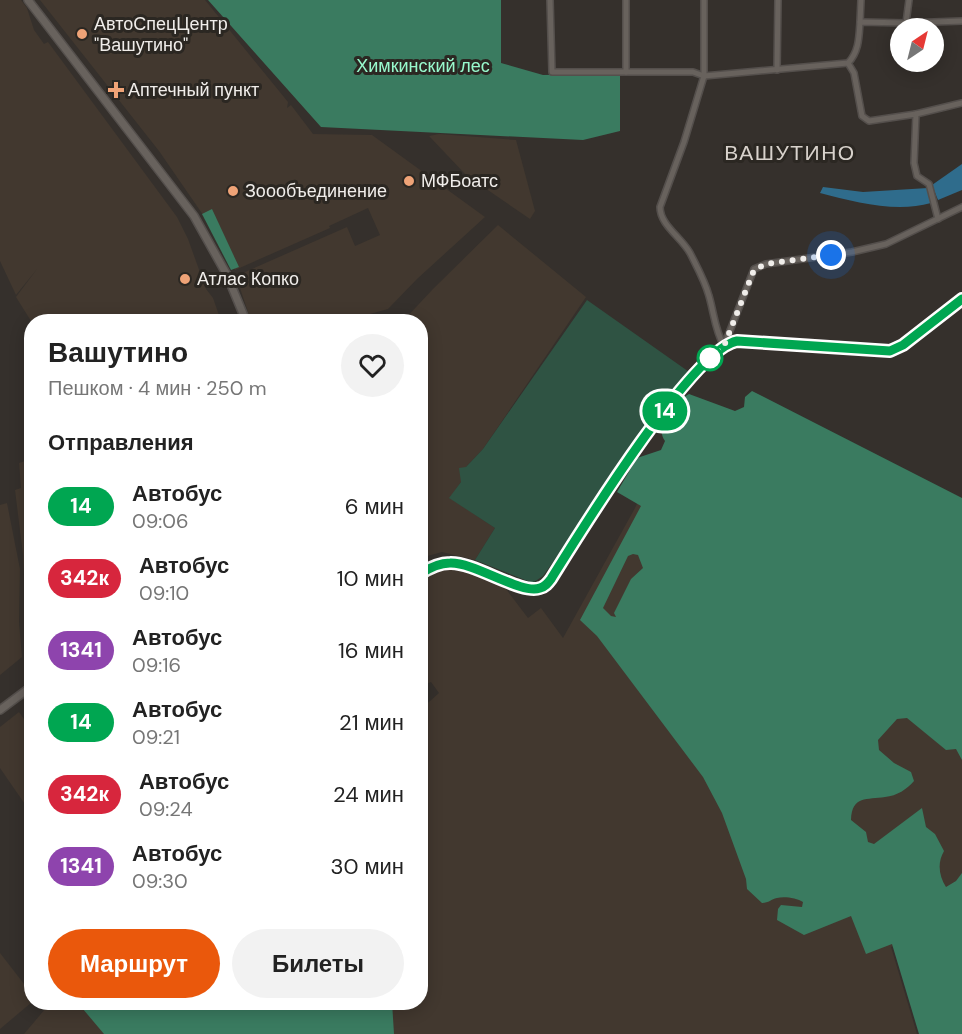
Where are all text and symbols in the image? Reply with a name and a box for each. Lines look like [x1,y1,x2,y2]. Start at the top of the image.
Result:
place label: АвтоСпецЦентр "Вашутино" [94,12,228,57]
north arrow [890,18,944,72]
map controls [890,18,944,72]
marker: АвтоСпецЦентр "Вашутино" [75,27,89,41]
park label: Химкинский лес [356,54,490,78]
place label: Аптечный пункт [128,78,259,102]
marker: Аптечный пункт [109,83,123,97]
district label: ВАШУТИНО [724,139,856,167]
place label: МФБоатс [421,169,498,193]
marker: МФБоатс [402,174,416,188]
place label: Зоообъединение [245,179,387,203]
marker: Зоообъединение [226,184,240,198]
your location [816,240,846,270]
place label: Атлас Копко [197,267,299,291]
marker: Атлас Копко [178,272,192,286]
text: Вашутино [48,334,188,371]
button: heart [341,334,404,397]
unlabelled marker [697,345,723,371]
text: Пешком · 4 мин · 250 m [48,375,267,401]
line badge: 14 [638,392,692,430]
text: 14 [654,397,676,425]
text: Отправления [48,428,194,457]
text: Автобус [132,479,222,508]
text: 14 [70,492,92,520]
text: 6 мин [345,492,404,521]
text: 09:06 [132,508,189,534]
text: Автобус [139,551,229,580]
text: 342к [60,564,109,592]
text: 10 мин [337,564,404,593]
text: 09:10 [139,580,189,606]
text: Автобус [132,623,222,652]
text: 1341 [60,636,102,664]
text: 16 мин [338,636,404,665]
text: 09:16 [132,652,181,678]
text: Автобус [132,695,222,724]
text: 14 [70,708,92,736]
text: 21 мин [339,708,404,737]
text: 09:21 [132,724,180,750]
text: Автобус [139,767,229,796]
text: 342к [60,780,109,808]
text: 24 мин [333,780,404,809]
text: 09:24 [139,796,193,822]
text: Автобус [132,839,222,868]
text: 1341 [60,852,102,880]
text: 30 мин [331,852,404,881]
text: 09:30 [132,868,188,894]
button: Маршрут [48,929,220,998]
button: Билеты [232,929,404,998]

